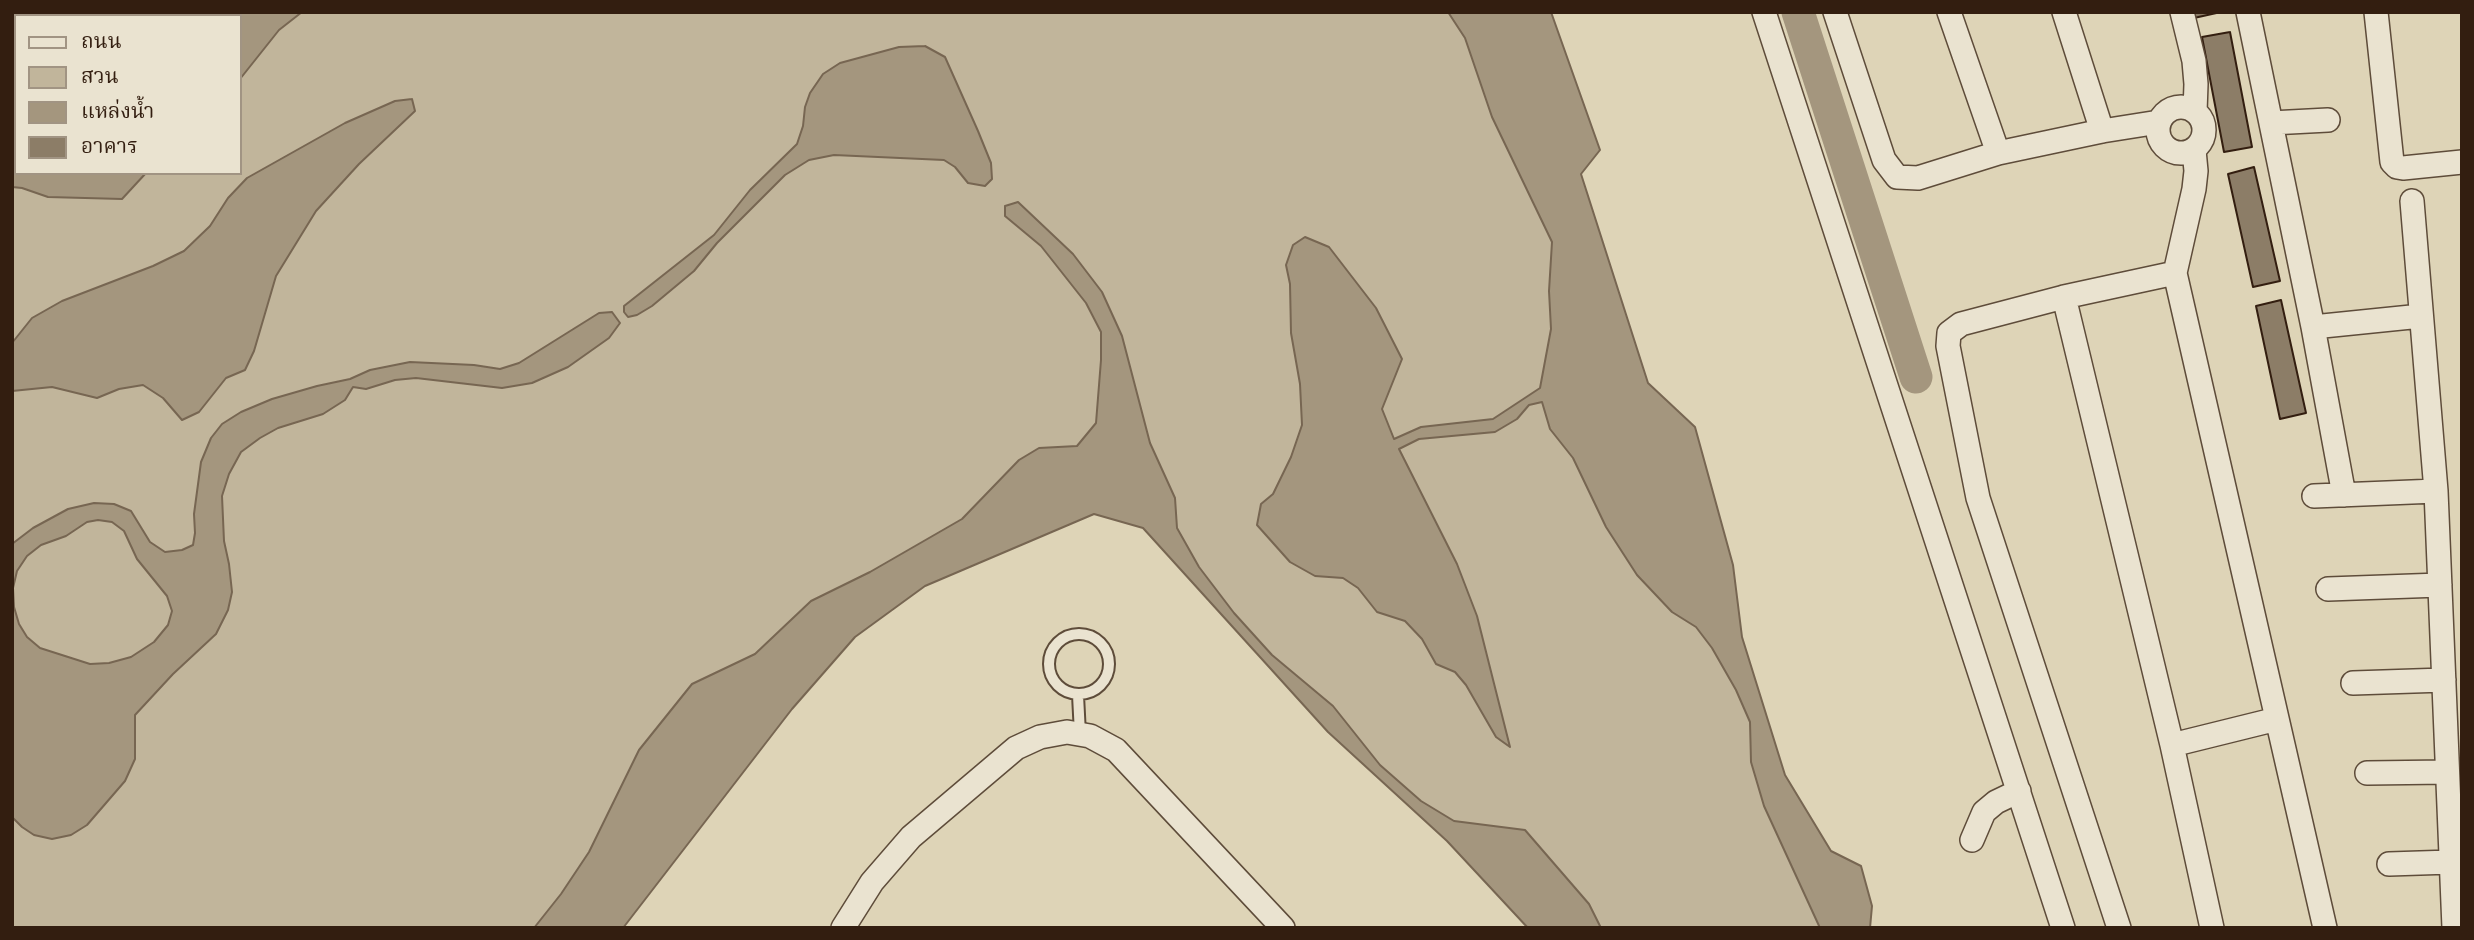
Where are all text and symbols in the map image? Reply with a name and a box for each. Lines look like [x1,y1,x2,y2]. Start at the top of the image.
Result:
legend [14,14,242,175]
text: ถนน [81,32,122,53]
text: สวน [81,67,119,88]
text: แหล่งน้ำ [81,102,154,123]
text: อาคาร [81,137,138,158]

